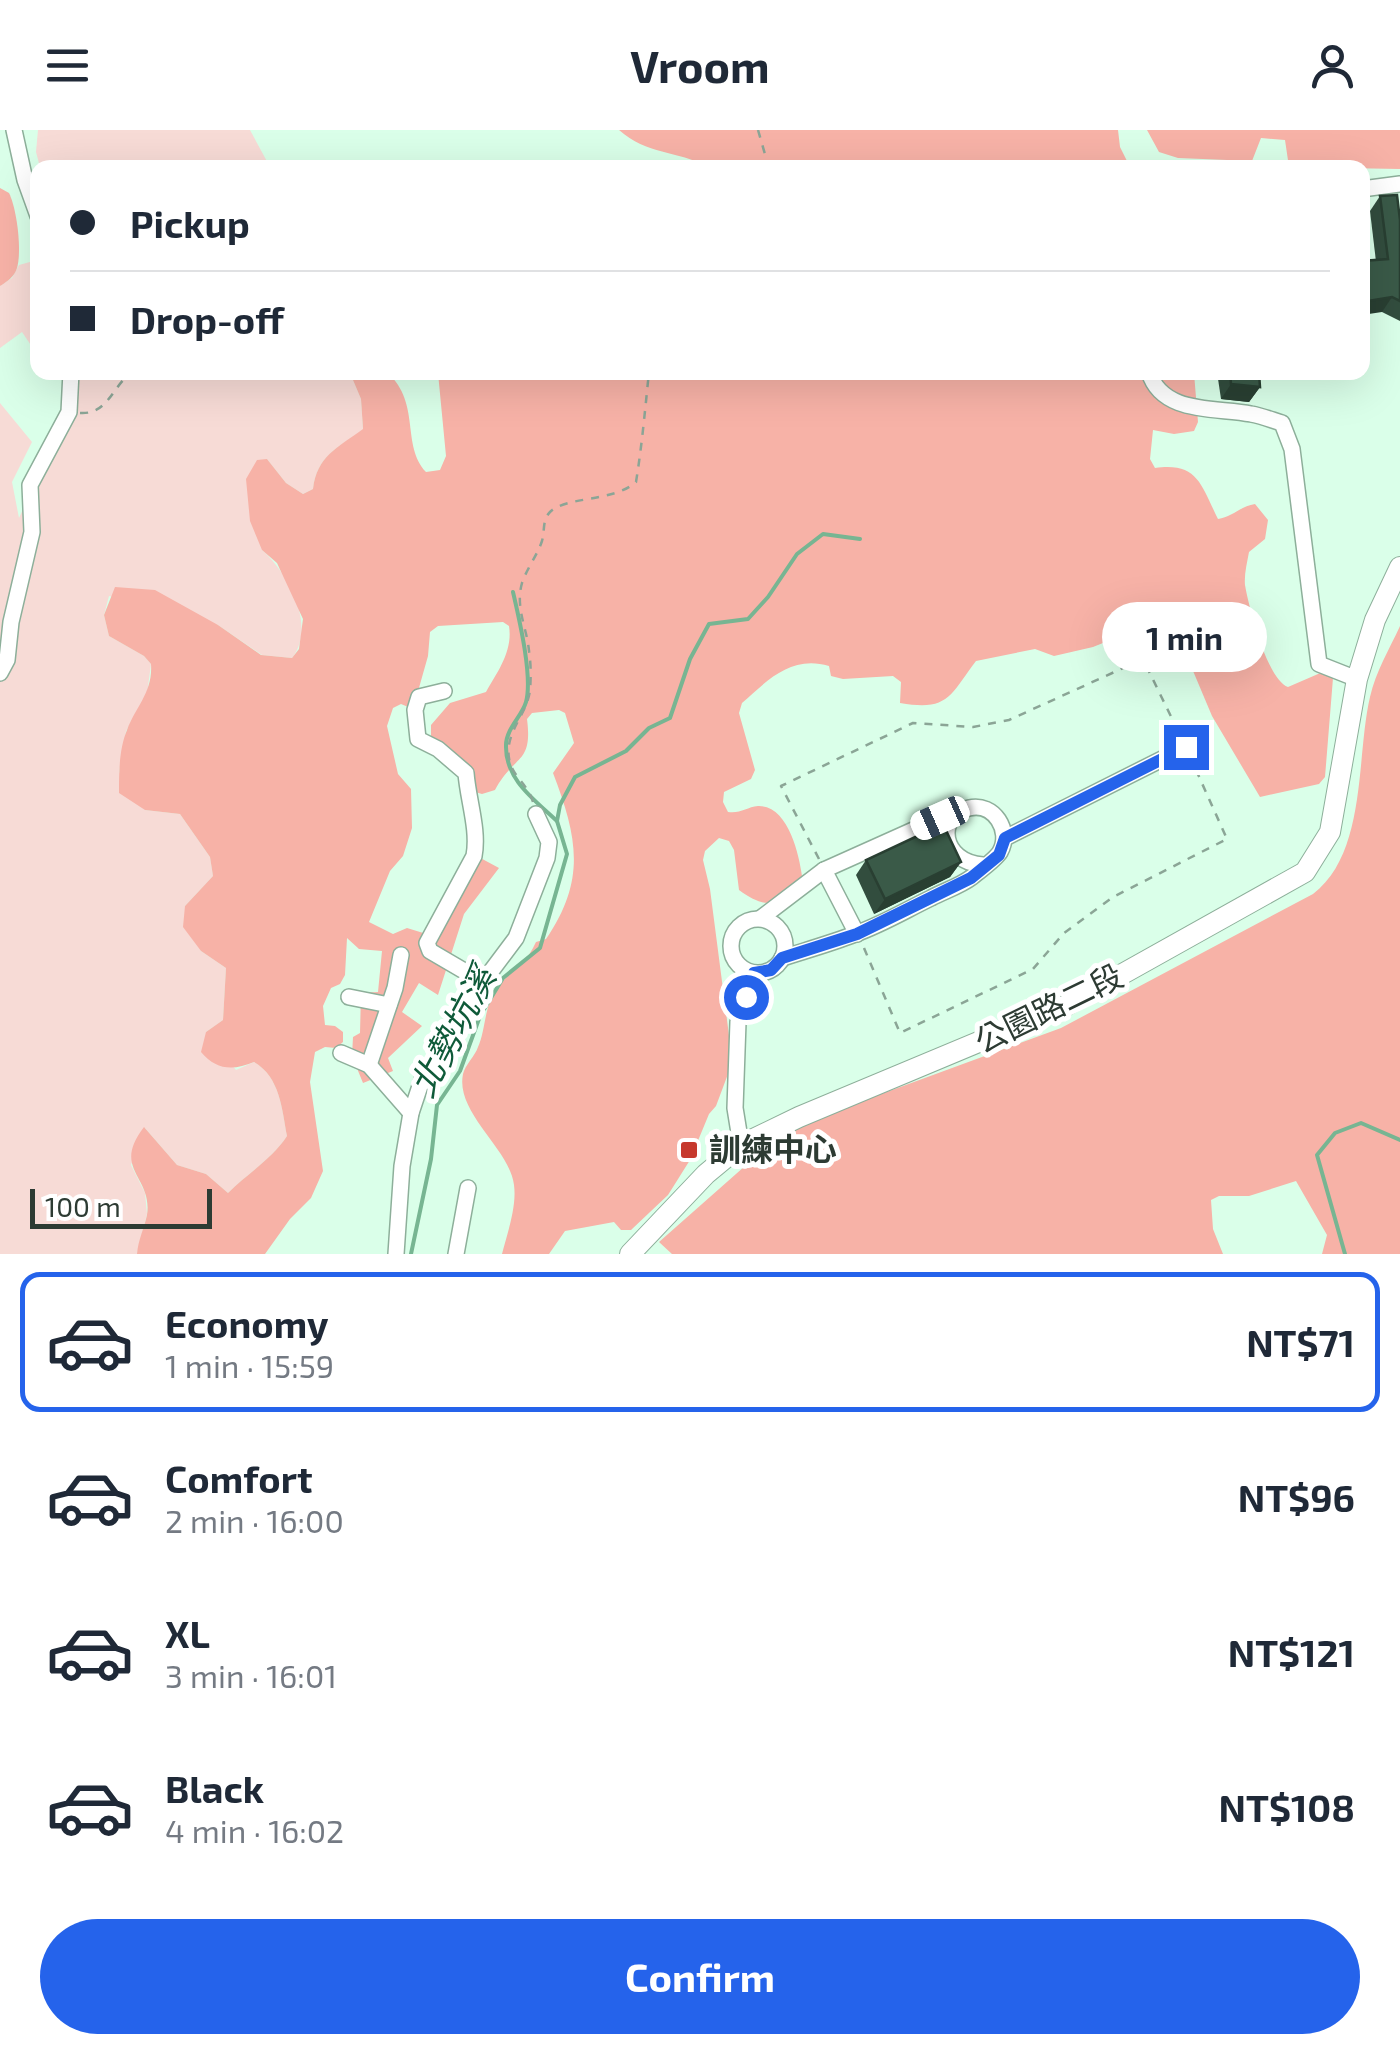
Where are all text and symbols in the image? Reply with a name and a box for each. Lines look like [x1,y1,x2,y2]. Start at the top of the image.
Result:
icon: menu [40,38,95,93]
text: Vroom [630,38,770,92]
icon: person [1305,38,1360,93]
text: Pickup [130,200,250,246]
text: Drop-off [130,296,284,342]
callout: 1 min [1104,602,1268,672]
text: 1 min [1146,618,1223,656]
route end [1164,725,1209,770]
car [906,792,974,844]
water label: 北勢坑溪 [400,955,505,1103]
street label: 公園路二段 [968,955,1128,1059]
route start [724,975,769,1020]
place label: 訓練中心 [709,1129,837,1167]
marker: 訓練中心 [678,1139,700,1161]
scale bar [30,1184,212,1228]
text: 100 m [45,1189,121,1223]
icon: car [45,1297,135,1387]
text: Economy [165,1300,329,1346]
text: NT$71 [1246,1319,1355,1365]
text: 1 min · 15:59 [165,1346,334,1384]
icon: car [45,1452,135,1542]
text: Comfort [165,1455,313,1501]
text: NT$96 [1238,1474,1355,1520]
text: 2 min · 16:00 [165,1501,344,1539]
icon: car [45,1607,135,1697]
text: XL [165,1610,210,1656]
text: NT$121 [1228,1629,1355,1675]
text: 3 min · 16:01 [165,1656,337,1694]
icon: car [45,1762,135,1852]
text: Black [165,1765,264,1811]
text: NT$108 [1219,1784,1355,1830]
text: 4 min · 16:02 [165,1811,344,1849]
button: Confirm [40,1919,1360,2034]

